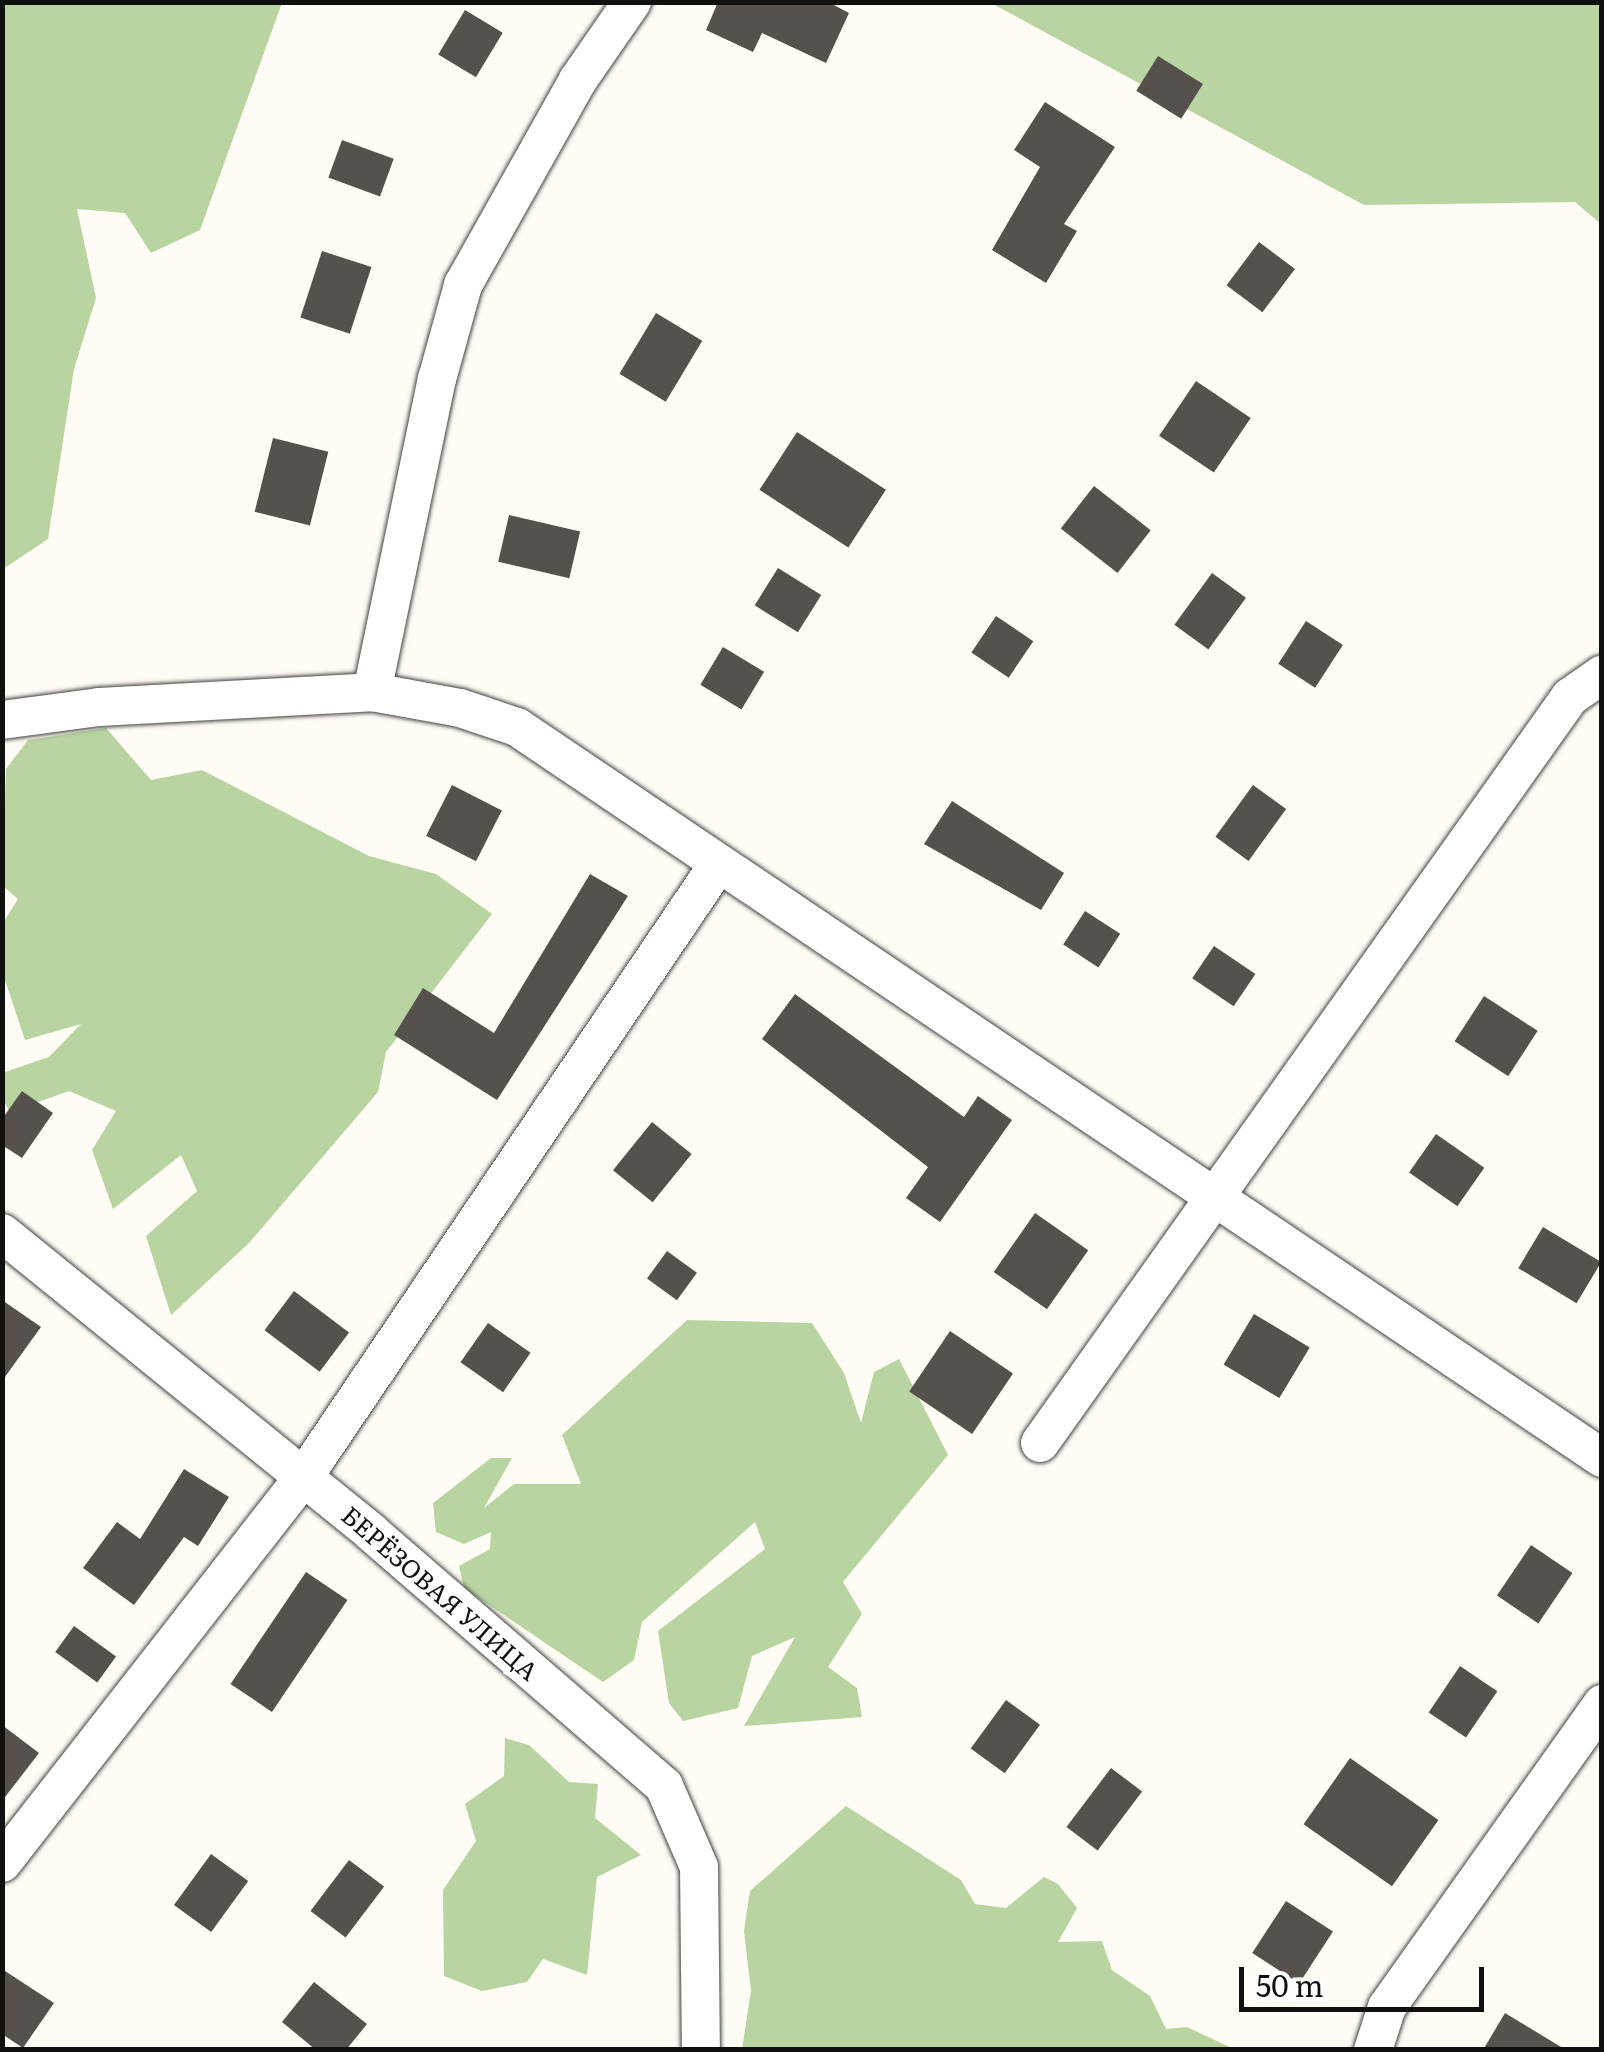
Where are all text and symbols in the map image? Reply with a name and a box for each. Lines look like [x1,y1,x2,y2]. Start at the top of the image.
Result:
street label: БЕРЁЗОВАЯ УЛИЦА [336,1500,544,1686]
scale bar [1244,1947,1489,2009]
text: 50 m [1256,1962,1324,2006]

